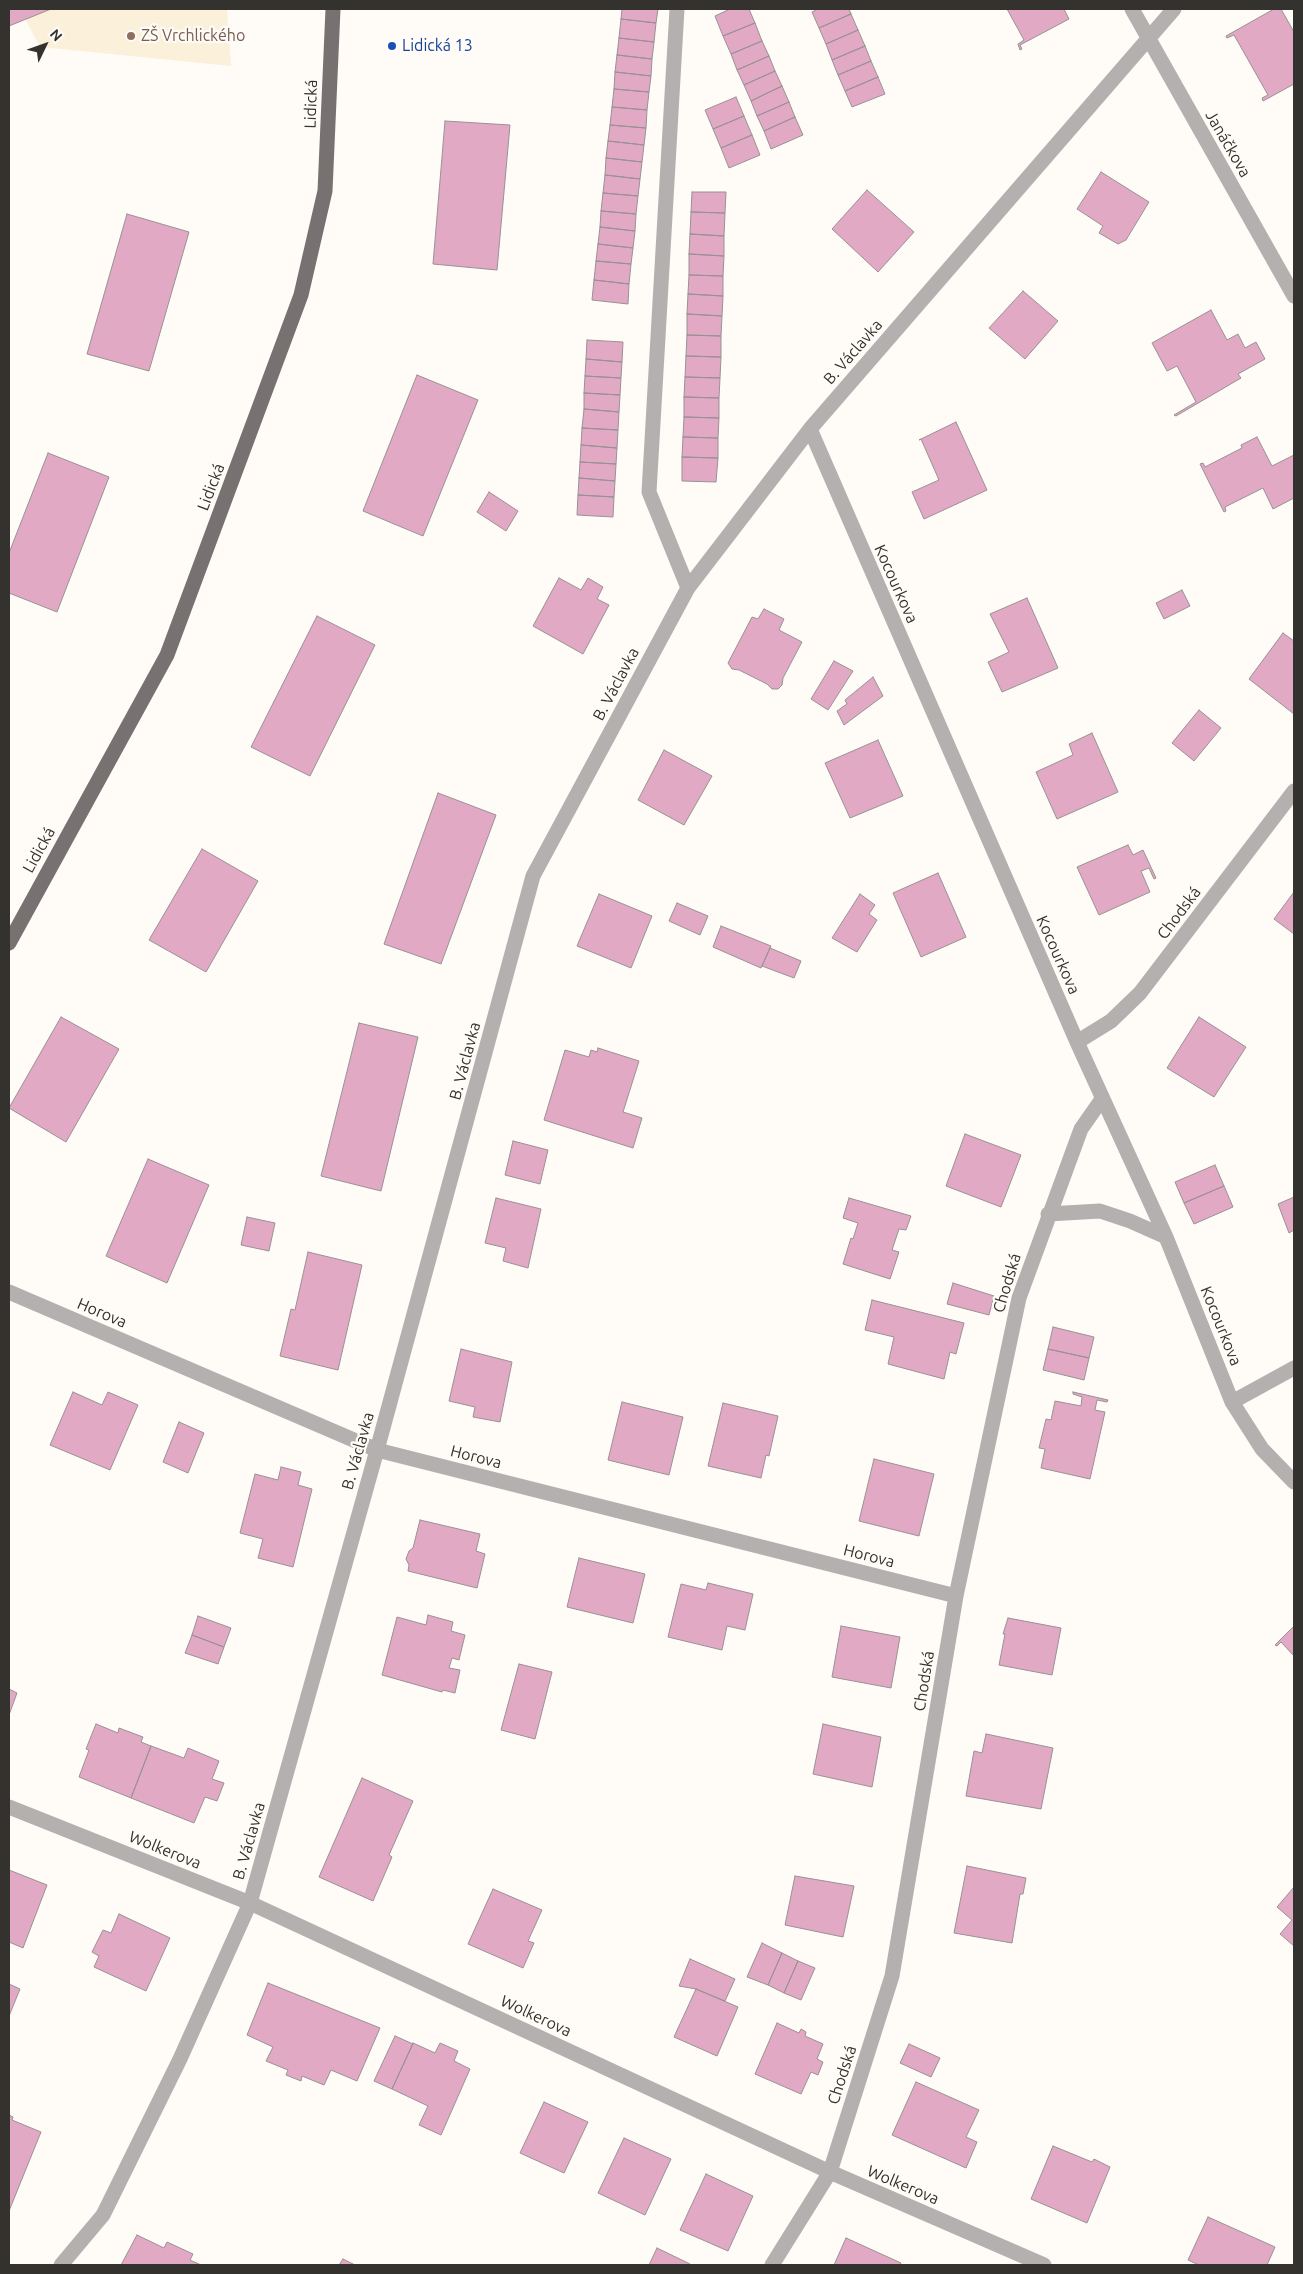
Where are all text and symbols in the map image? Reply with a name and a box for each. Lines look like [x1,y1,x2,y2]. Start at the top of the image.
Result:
north arrow [20,20,70,70]
text: N [47,26,66,44]
place label: ZŠ Vrchlického [141,26,245,46]
marker: ZŠ Vrchlického [125,30,137,42]
place label: Lidická 13 [402,36,473,56]
marker: Lidická 13 [386,40,398,52]
street label: Lidická [301,79,321,129]
street label: Janáčkova [1201,107,1255,181]
street label: B. Václavka [820,316,886,388]
street label: Lidická [193,461,229,513]
street label: Kocourkova [870,542,922,626]
street label: B. Václavka [589,644,643,724]
street label: Lidická [19,824,59,876]
street label: Chodská [1153,883,1205,943]
street label: Kocourkova [1032,913,1084,997]
street label: B. Václavka [445,1020,485,1102]
street label: Chodská [989,1251,1025,1315]
street label: Kocourkova [1196,1283,1246,1369]
street label: Horova [74,1294,130,1332]
street label: B. Václavka [338,1410,378,1492]
street label: Horova [448,1441,504,1473]
street label: Horova [841,1540,897,1572]
street label: Chodská [910,1649,938,1713]
street label: B. Václavka [229,1800,269,1882]
street label: Wolkerova [126,1827,204,1873]
street label: Wolkerova [497,1991,575,2041]
street label: Chodská [823,2043,861,2107]
street label: Wolkerova [864,2161,942,2209]

